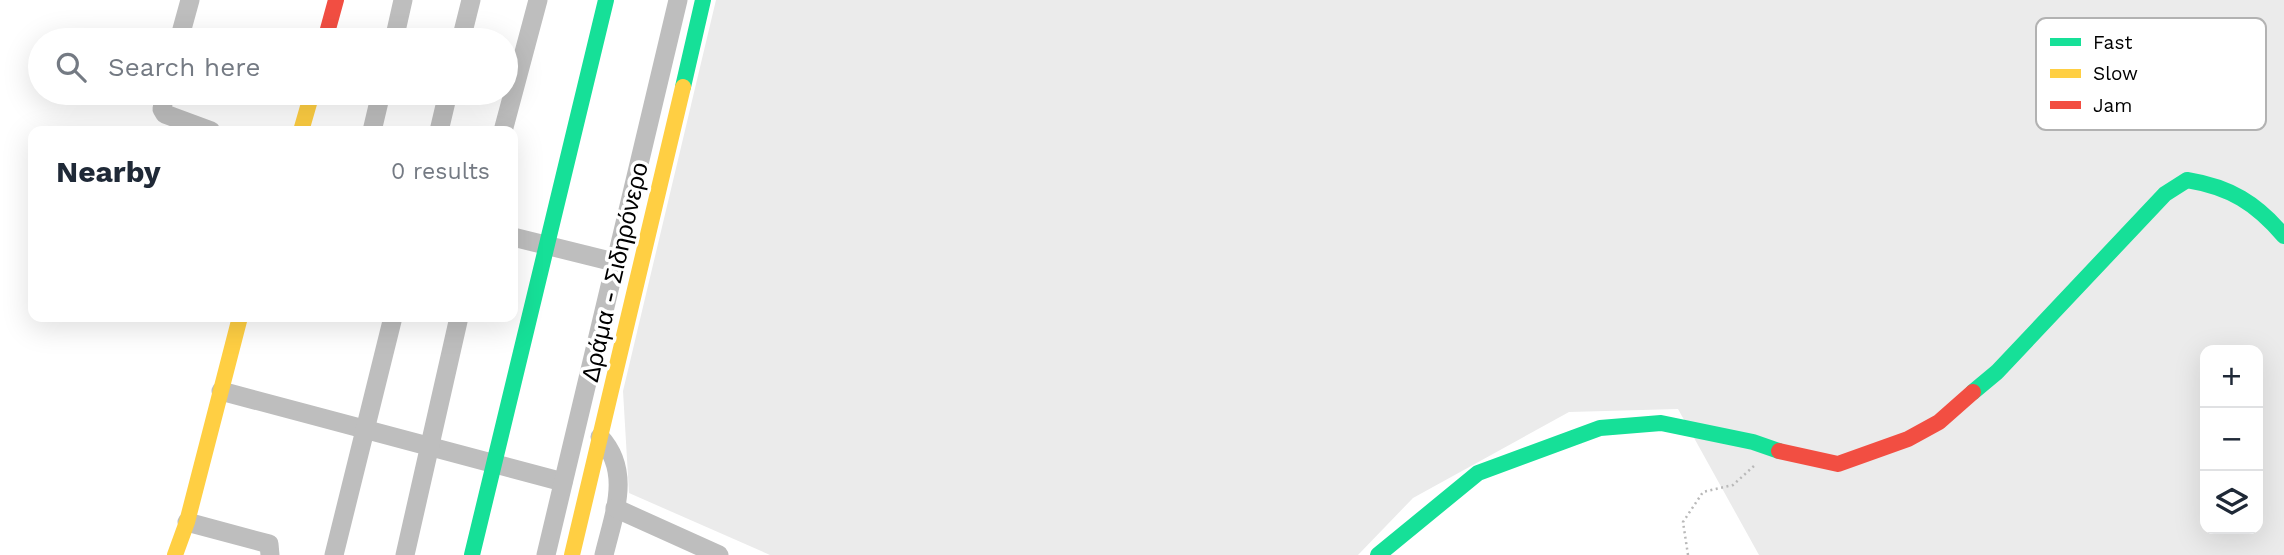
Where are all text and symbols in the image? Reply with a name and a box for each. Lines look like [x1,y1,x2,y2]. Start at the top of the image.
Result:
legend [2036,18,2266,130]
search box [28,28,518,105]
text: Fast [2093,31,2132,54]
icon: search [52,48,90,86]
text: Search here [108,52,260,82]
text: Slow [2093,62,2138,85]
text: Jam [2093,94,2132,117]
text: Nearby [56,154,161,189]
text: 0 results [391,158,490,185]
street label: Δράμα - Σιδηρόνερο [576,159,654,385]
map controls [2200,345,2263,534]
button: + [2200,345,2263,408]
button: − [2200,408,2263,471]
button: layers [2200,471,2263,534]

